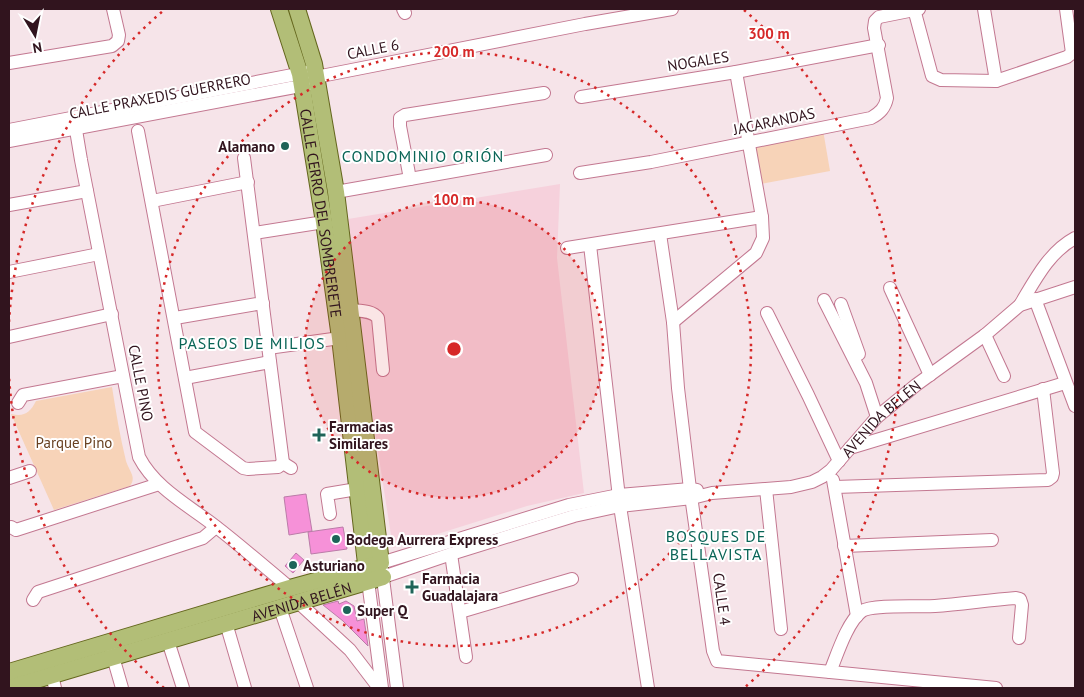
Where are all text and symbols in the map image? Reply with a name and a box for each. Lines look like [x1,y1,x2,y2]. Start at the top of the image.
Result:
north arrow [10,10,60,60]
text: 300 m [748,24,790,43]
street label: CALLE 6 [345,35,401,63]
text: N [31,38,43,57]
text: 200 m [433,42,475,61]
street label: NOGALES [666,47,730,75]
street label: CALLE PRAXEDIS GUERRERO [68,69,252,123]
street label: JACARANDAS [730,103,817,139]
street label: CALLE CERRO DEL SOMBRERETE [296,107,347,319]
place label: Alamano [218,137,275,156]
marker: Alamano [279,140,291,152]
district label: CONDOMINIO ORIÓN [342,146,504,166]
text: 100 m [433,190,475,209]
district label: PASEOS DE MILIOS [178,333,326,353]
centre of rings [445,340,463,358]
street label: CALLE PINO [124,343,158,423]
street label: AVENIDA BELÉN [837,376,924,461]
place label: Farmacias Similares [329,417,393,453]
marker: Farmacias Similares [313,429,325,441]
park label: Parque Pino [36,433,112,452]
district label: BOSQUES DE BELLAVISTA [666,526,766,564]
place label: Bodega Aurrera Express [346,530,498,549]
marker: Bodega Aurrera Express [330,533,342,545]
place label: Asturiano [303,556,365,575]
marker: Asturiano [287,559,299,571]
place label: Farmacia Guadalajara [422,569,498,605]
street label: CALLE 4 [709,572,735,626]
street label: AVENIDA BELÉN [249,577,354,625]
marker: Farmacia Guadalajara [406,581,418,593]
place label: Super Q [357,601,409,620]
marker: Super Q [341,604,353,616]

